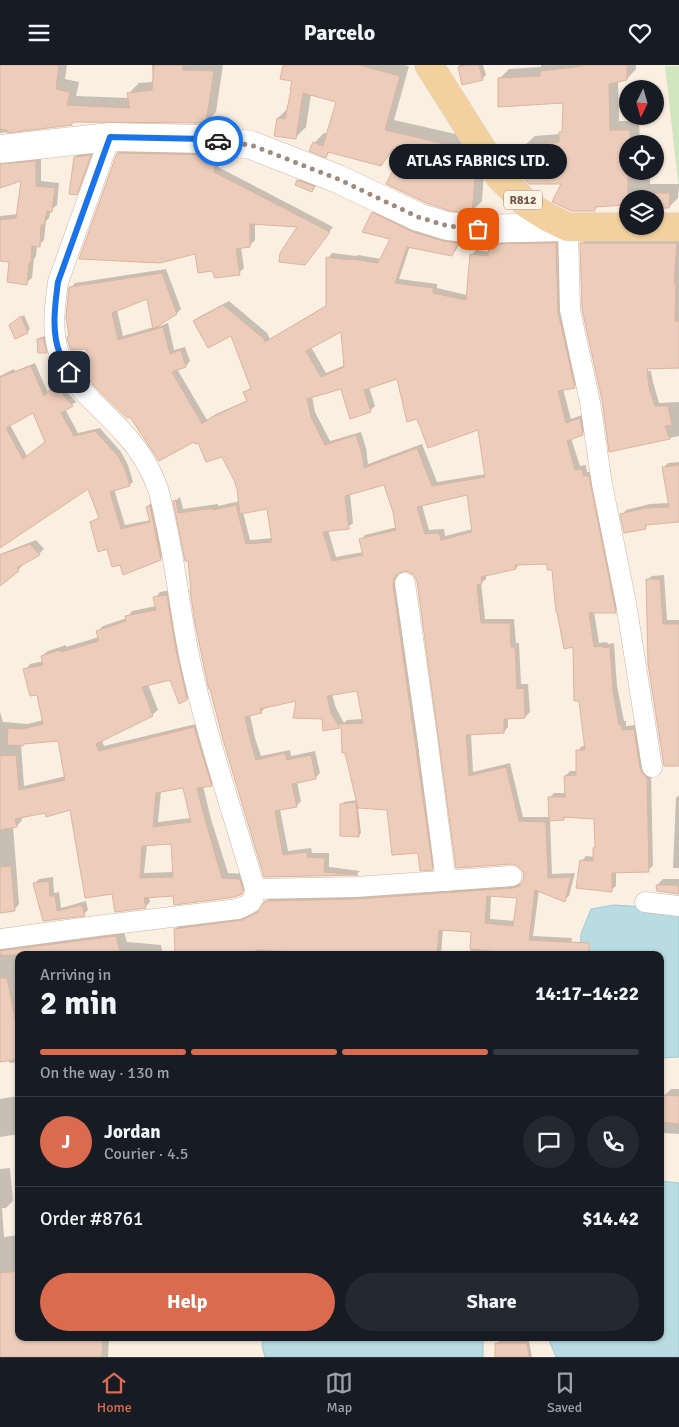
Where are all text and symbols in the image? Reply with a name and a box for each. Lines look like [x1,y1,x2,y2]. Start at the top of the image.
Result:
icon: menu [25,19,53,47]
text: Parcelo [304,19,375,46]
icon: heart [626,19,654,47]
north arrow [619,80,664,125]
map controls [619,80,664,235]
courier [193,116,243,166]
icon: car [204,127,232,155]
button: locate [619,135,664,180]
callout: ATLAS FABRICS LTD. [389,144,567,179]
text: ATLAS FABRICS LTD. [407,151,550,171]
button: layers [619,190,664,235]
road number: R812 [504,191,542,209]
pin [457,208,499,250]
icon: bag [464,215,492,243]
pin [48,351,90,393]
icon: home [55,358,83,386]
text: Arriving in [40,965,111,985]
text: 14:17–14:22 [535,982,639,1006]
text: 2 min [40,984,117,1023]
text: On the way · 130 m [40,1063,170,1083]
button: chat [523,1116,575,1168]
button: phone [587,1116,639,1168]
text: Jordan [104,1120,161,1144]
text: J [62,1130,70,1154]
text: Courier · 4.5 [104,1144,188,1164]
text: Order #8761 [40,1207,143,1231]
text: $14.42 [582,1207,639,1231]
button: Help [40,1273,335,1331]
button: Share [345,1273,639,1331]
tab: Home [97,1369,132,1416]
tab: Map [325,1369,353,1416]
tab: Saved [547,1369,582,1416]

